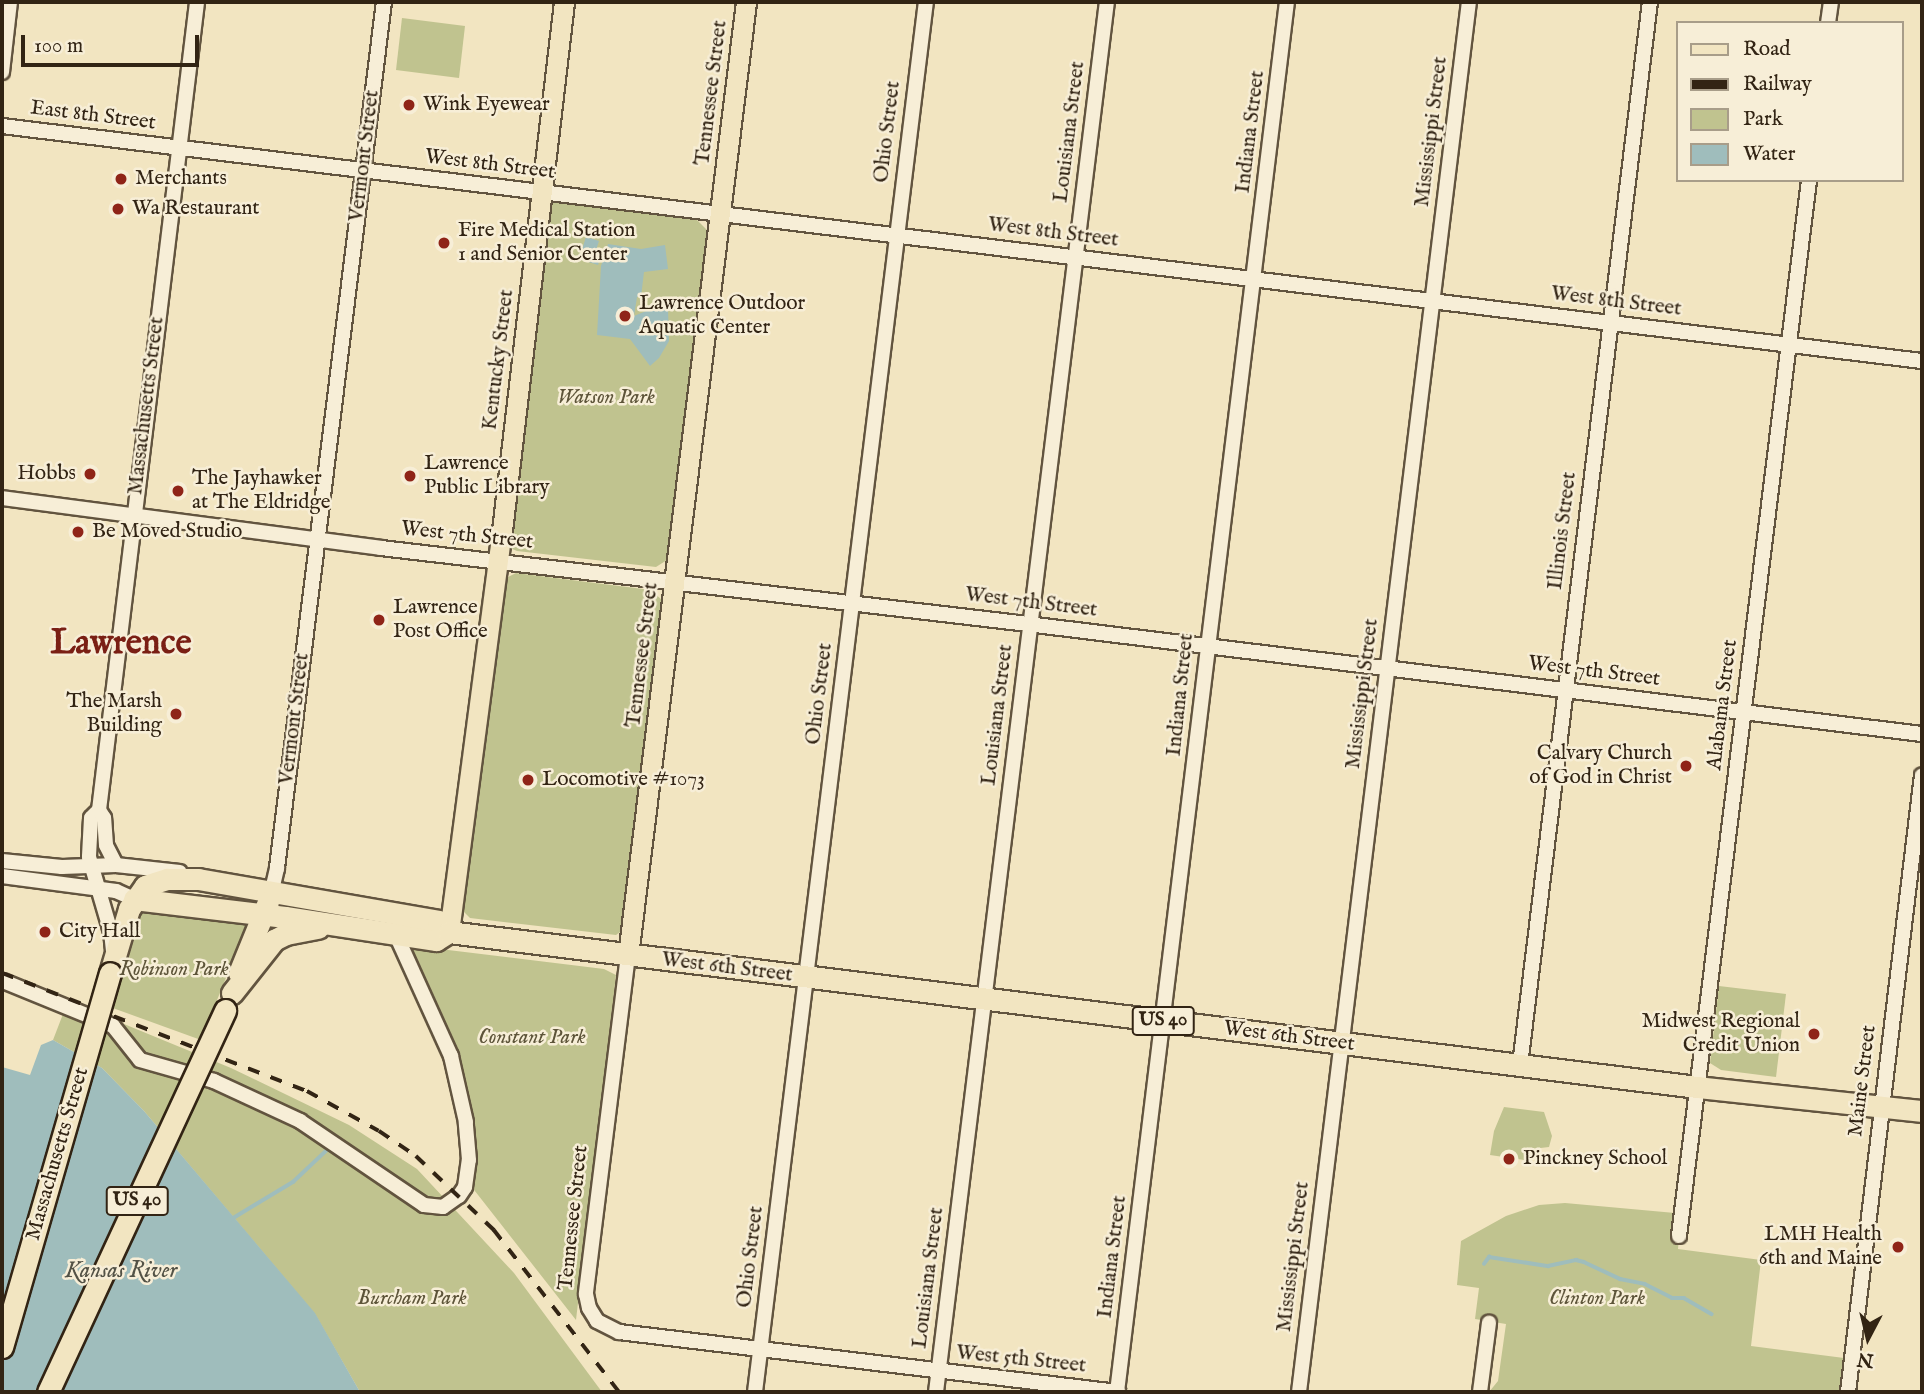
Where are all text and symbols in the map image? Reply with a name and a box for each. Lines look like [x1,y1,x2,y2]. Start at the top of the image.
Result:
street label: Tennessee Street [691,19,733,167]
scale bar [24,21,203,65]
legend [1675,21,1903,182]
text: 100 m [34,33,83,60]
text: Road [1743,36,1790,63]
street label: Mississippi Street [1410,55,1454,209]
street label: Louisiana Street [1049,60,1091,204]
street label: Indiana Street [1231,69,1271,195]
text: Railway [1743,71,1812,98]
street label: Ohio Street [869,80,907,184]
street label: Vermont Street [344,89,386,223]
place label: Wink Eyewear [423,92,550,118]
street label: East 8th Street [29,96,157,136]
marker: Wink Eyewear [401,97,417,113]
text: Park [1743,106,1783,133]
text: Water [1743,141,1795,168]
street label: West 8th Street [423,145,557,185]
place label: Merchants [135,166,227,192]
marker: Merchants [113,171,129,187]
place label: Wa Restaurant [132,196,260,222]
marker: Wa Restaurant [110,201,126,217]
street label: West 8th Street [986,213,1120,253]
place label: Fire Medical Station 1 and Senior Center [458,218,635,268]
marker: Fire Medical Station 1 and Senior Center [436,235,452,251]
street label: West 8th Street [1549,282,1683,322]
street label: Kentucky Street [478,288,520,432]
place label: Lawrence Outdoor Aquatic Center [639,291,805,341]
marker: Lawrence Outdoor Aquatic Center [617,308,633,324]
street label: Massachusetts Street [124,316,170,496]
park label: Watson Park [557,385,655,411]
place label: Lawrence Public Library [424,451,549,501]
place label: Hobbs [17,461,76,487]
marker: Hobbs [82,466,98,482]
place label: The Jayhawker at The Eldridge [192,466,330,516]
marker: Lawrence Public Library [402,468,418,484]
street label: Illinois Street [1543,471,1583,591]
marker: The Jayhawker at The Eldridge [170,483,186,499]
street label: West 7th Street [400,517,534,555]
place label: Be Moved Studio [92,519,242,545]
marker: Be Moved Studio [70,524,86,540]
street label: Tennessee Street [622,581,664,729]
street label: West 7th Street [964,582,1098,624]
place label: Lawrence Post Office [393,595,488,645]
marker: Lawrence Post Office [371,612,387,628]
street label: Mississippi Street [1341,617,1385,771]
district label: Lawrence [50,623,192,665]
street label: Indiana Street [1162,632,1200,758]
street label: Alabama Street [1702,638,1744,772]
street label: Ohio Street [801,642,839,746]
street label: Louisiana Street [977,643,1019,787]
street label: West 7th Street [1527,651,1661,693]
street label: Vermont Street [274,652,316,786]
place label: The Marsh Building [66,689,162,739]
marker: The Marsh Building [168,706,184,722]
place label: Calvary Church of God in Christ [1529,741,1672,791]
marker: Calvary Church of God in Christ [1678,758,1694,774]
place label: Locomotive #1073 [542,767,705,793]
marker: Locomotive #1073 [520,772,536,788]
place label: City Hall [59,919,140,945]
marker: City Hall [37,924,53,940]
street label: West 6th Street [660,947,794,989]
park label: Robinson Park [119,957,229,983]
road number: US 40 [1132,1006,1194,1036]
place label: Midwest Regional Credit Union [1642,1009,1800,1059]
street label: West 6th Street [1222,1016,1356,1058]
street label: Maine Street [1844,1024,1882,1138]
park label: Constant Park [478,1025,586,1051]
marker: Midwest Regional Credit Union [1806,1026,1822,1042]
street label: Massachusetts Street [21,1064,95,1244]
street label: Tennessee Street [554,1144,594,1292]
place label: Pinckney School [1523,1146,1667,1172]
marker: Pinckney School [1501,1151,1517,1167]
street label: Mississippi Street [1272,1180,1316,1334]
road number: US 40 [106,1186,168,1217]
street label: Indiana Street [1093,1194,1133,1320]
street label: Ohio Street [732,1205,770,1309]
street label: Louisiana Street [908,1206,950,1350]
place label: LMH Health 6th and Maine [1759,1222,1882,1272]
marker: LMH Health 6th and Maine [1888,1237,1908,1257]
water label: Kansas River [65,1257,177,1285]
park label: Burcham Park [357,1286,467,1312]
park label: Clinton Park [1549,1286,1645,1312]
north arrow [1833,1303,1903,1373]
street label: West 5th Street [955,1341,1087,1379]
text: N [1856,1346,1875,1372]

